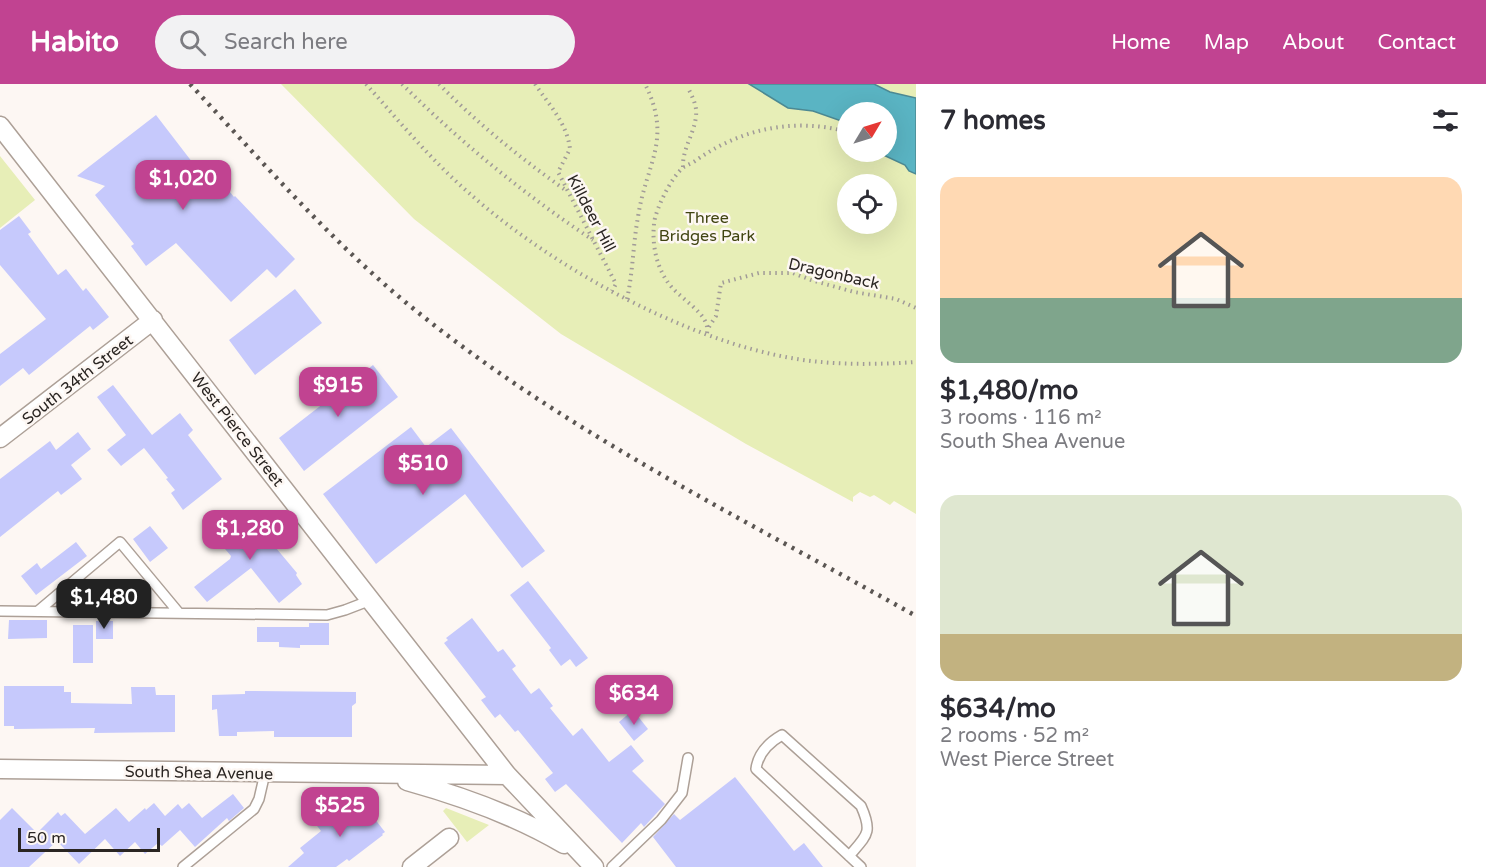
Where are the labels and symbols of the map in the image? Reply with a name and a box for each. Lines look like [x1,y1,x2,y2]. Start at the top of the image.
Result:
north arrow [837,102,897,162]
pin: $1,020 [134,160,232,211]
street label: Killdeer Hill [562,171,620,256]
park label: Three Bridges Park [659,208,755,246]
street label: Dragonback [786,254,882,294]
street label: South 34th Street [18,330,137,429]
pin: $915 [302,367,374,418]
street label: West Pierce Street [186,369,288,491]
pin: $510 [387,445,459,496]
pin: $1,280 [201,510,299,561]
pin: $1,480 [55,579,153,630]
pin: $634 [598,675,670,726]
street label: South Shea Avenue [125,762,273,784]
pin: $525 [304,787,376,838]
scale bar [18,825,160,852]

